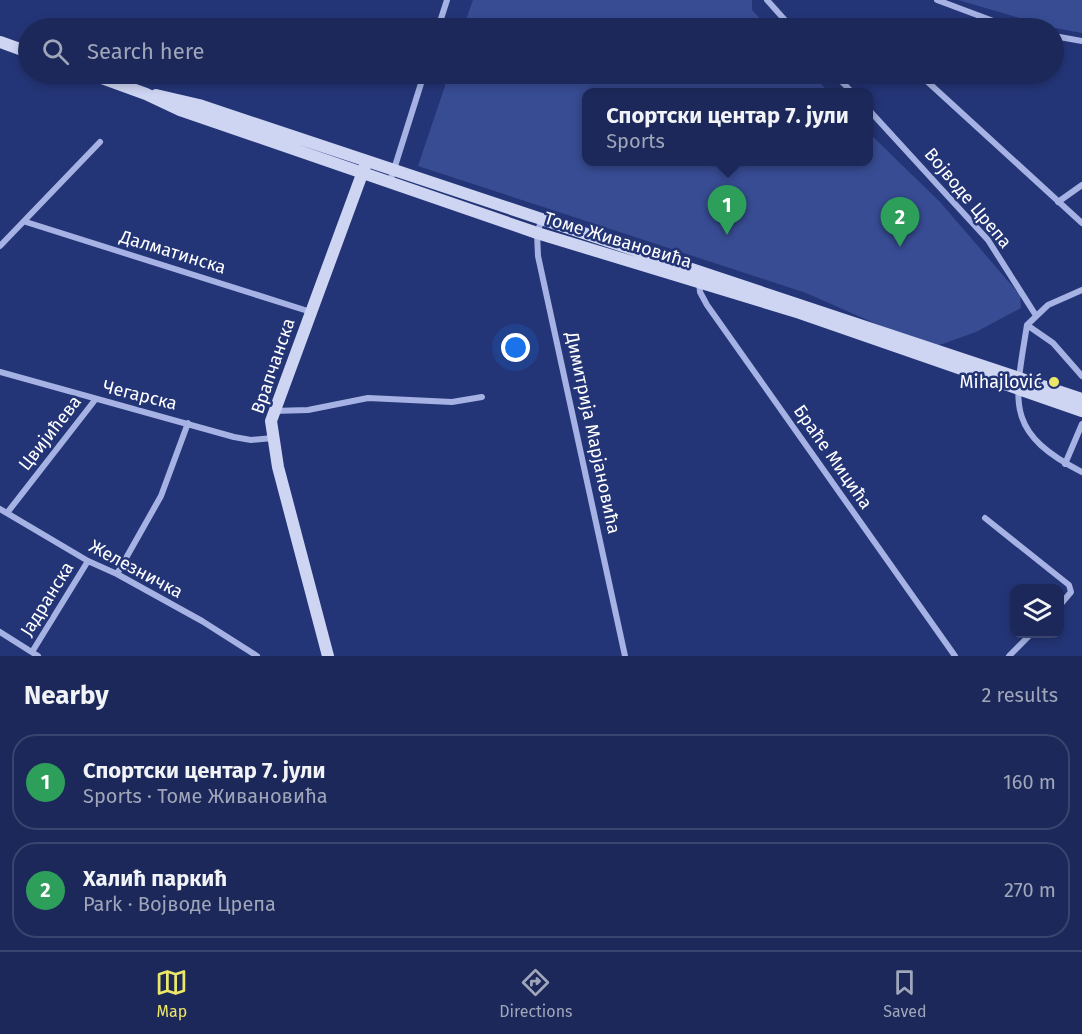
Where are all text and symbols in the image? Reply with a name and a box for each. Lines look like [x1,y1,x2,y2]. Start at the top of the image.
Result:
search box [18,18,1064,84]
icon: search [39,35,72,68]
text: Search here [87,38,205,65]
popup [582,88,873,166]
text: Спортски центар 7. јули [606,102,849,129]
text: Sports [606,129,665,153]
street label: Војводе Црепа [920,143,1016,253]
pin: 1 [708,186,746,235]
pin: 2 [880,198,920,247]
street label: Томе Живановића [541,207,695,273]
street label: Далматинска [116,225,229,279]
street label: Врапчанска [246,315,300,417]
street label: Димитрија Марјановића [561,329,625,536]
your location [501,333,530,362]
place label: Mihajlović [960,371,1042,393]
street label: Чегарска [101,375,179,415]
marker: Mihajlović [1047,375,1061,389]
street label: Цвијићева [14,391,86,475]
street label: Браће Мицића [789,400,877,514]
street label: Железничка [85,535,187,603]
street label: Јадранска [15,558,79,640]
map controls [1010,584,1064,638]
button: layers [1010,584,1064,638]
text: Nearby [24,680,109,711]
text: 2 results [981,683,1058,707]
text: Спортски центар 7. јули [83,757,326,784]
text: 1 [41,770,50,794]
text: 160 m [1003,770,1056,794]
text: Sports · Томе Живановића [83,784,328,808]
text: Халић паркић [83,865,227,892]
text: 2 [40,878,51,902]
text: 270 m [1004,878,1056,902]
text: Park · Војводе Црепа [83,892,276,916]
tab: Map [155,966,188,1021]
tab: Directions [499,966,573,1021]
tab: Saved [883,966,927,1021]

